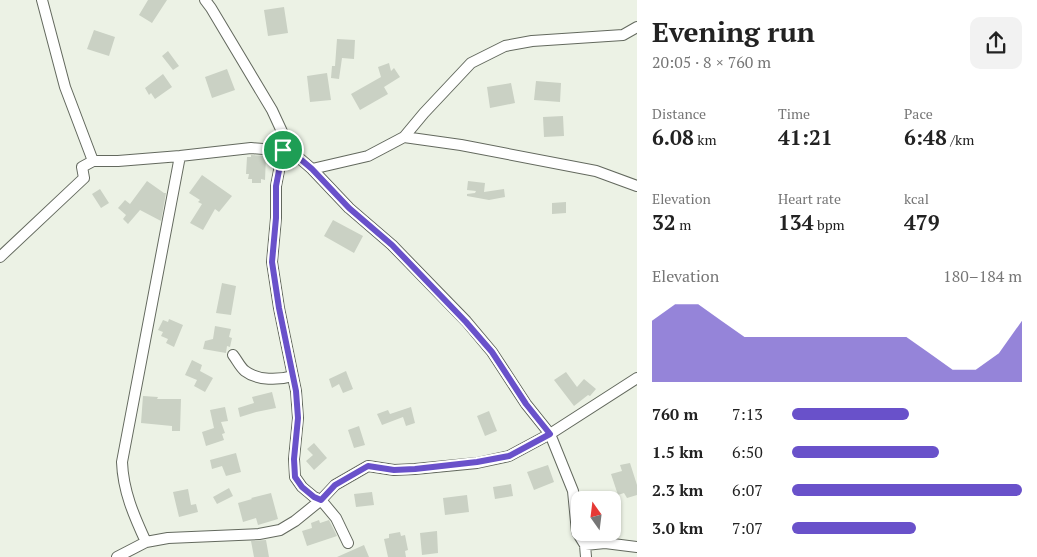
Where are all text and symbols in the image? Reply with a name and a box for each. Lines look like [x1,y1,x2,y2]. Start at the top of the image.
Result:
text: Evening run [652,13,815,50]
button: share [970,17,1022,69]
text: 20:05 · 8 × 760 m [652,51,771,73]
text: Distance [652,104,706,123]
text: Time [778,104,810,123]
text: Pace [904,104,933,123]
text: 6.08 [652,123,694,151]
text: 41:21 [778,123,833,151]
text: 6:48 [904,123,947,151]
pin [262,129,304,171]
text: km [694,130,717,149]
text: /km [947,130,974,149]
icon: arrive [269,136,297,164]
text: Elevation [652,189,711,208]
text: Heart rate [778,189,841,208]
text: kcal [904,189,929,208]
text: 32 [652,208,676,236]
text: 134 [778,208,814,236]
text: 479 [904,208,940,236]
text: m [676,215,691,234]
text: bpm [814,215,845,234]
text: Elevation [652,265,719,287]
text: 180–184 m [943,265,1022,287]
text: 760 m [652,403,698,425]
text: 7:13 [732,403,763,425]
text: 1.5 km [652,441,703,463]
text: 6:50 [732,441,763,463]
text: 2.3 km [652,479,703,501]
text: 6:07 [732,479,763,501]
north arrow [571,491,621,541]
map controls [571,491,621,541]
text: 3.0 km [652,517,703,539]
text: 7:07 [732,517,763,539]

